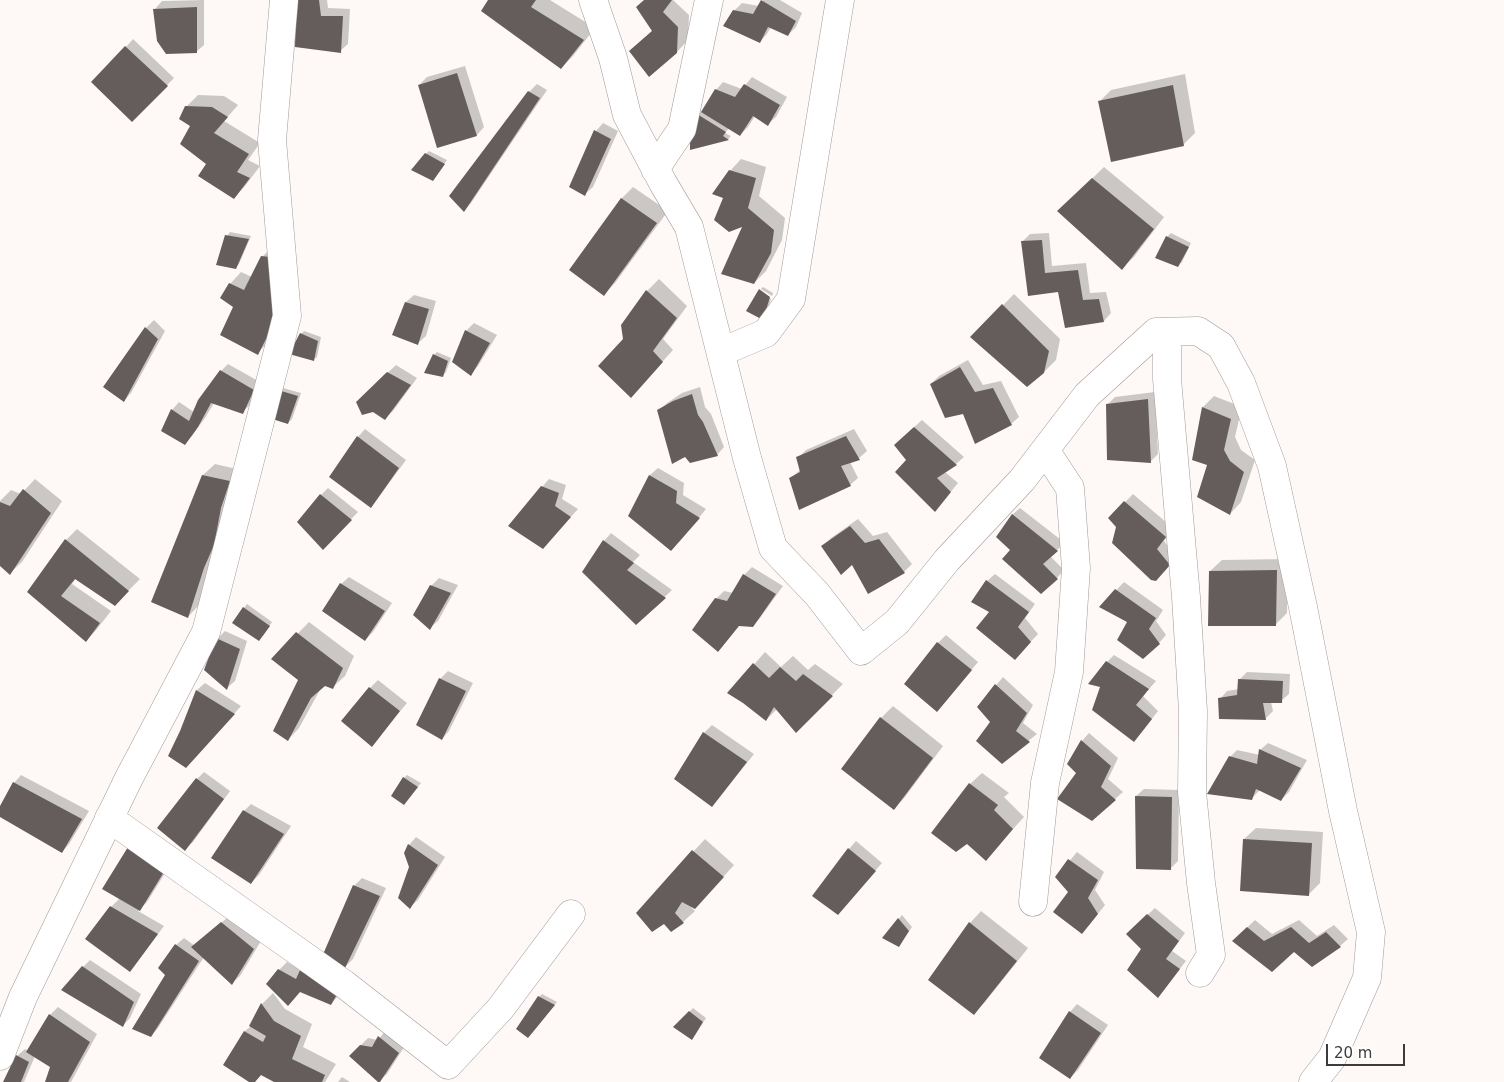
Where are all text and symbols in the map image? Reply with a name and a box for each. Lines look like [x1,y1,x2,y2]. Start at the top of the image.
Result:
scale bar [1329,1034,1408,1066]
text: 20 m [1334,1044,1372,1062]

